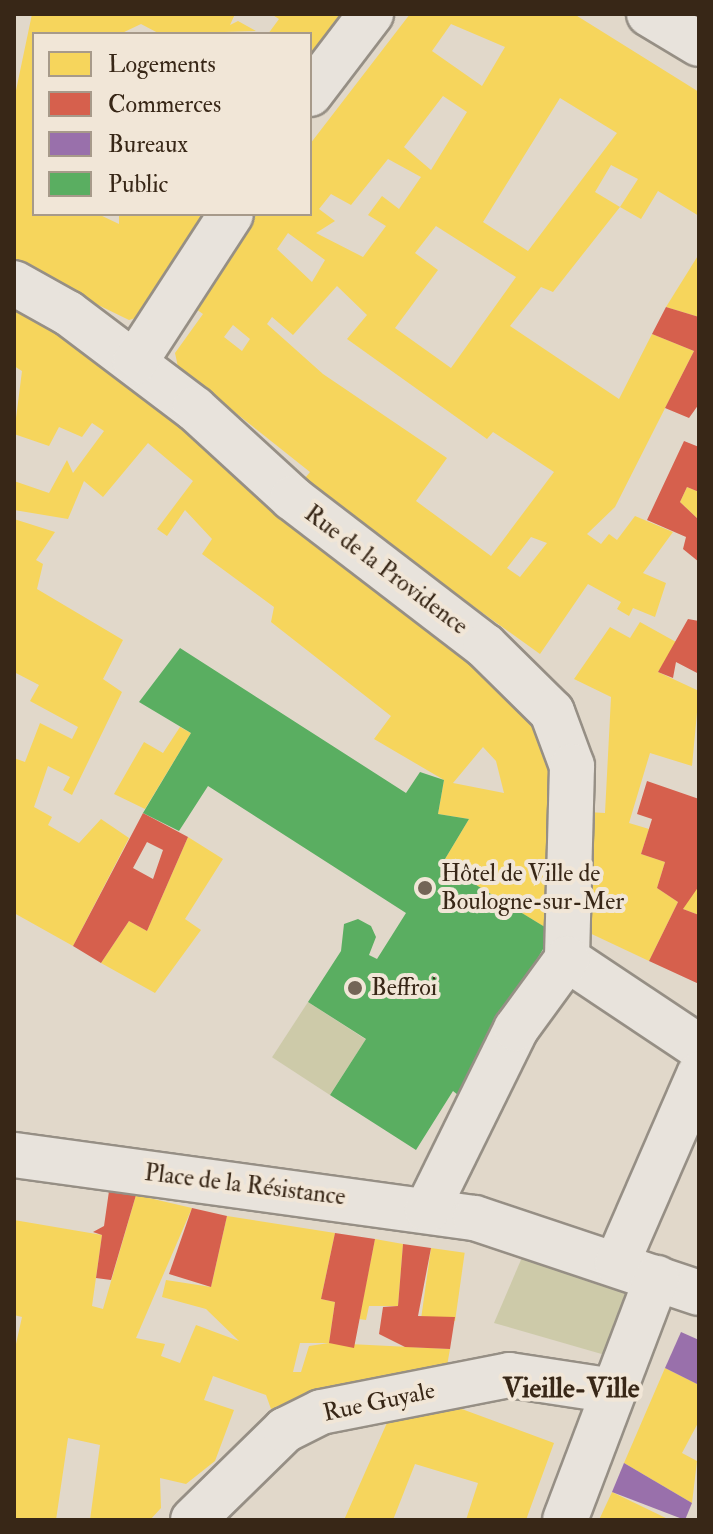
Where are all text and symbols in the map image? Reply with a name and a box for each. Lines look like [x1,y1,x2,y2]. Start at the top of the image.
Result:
legend [32,32,312,216]
text: Logements [108,49,216,80]
text: Commerces [108,89,221,120]
text: Bureaux [108,129,188,160]
text: Public [108,169,168,200]
street label: Rue de la Providence [299,499,473,641]
place label: Hôtel de Ville de Boulogne-sur-Mer [441,860,624,916]
marker: Hôtel de Ville de Boulogne-sur-Mer [416,879,434,897]
place label: Beffroi [371,974,437,1002]
marker: Beffroi [346,979,364,997]
street label: Place de la Résistance [143,1158,347,1212]
district label: Vieille-Ville [502,1372,640,1406]
street label: Rue Guyale [321,1376,437,1428]

